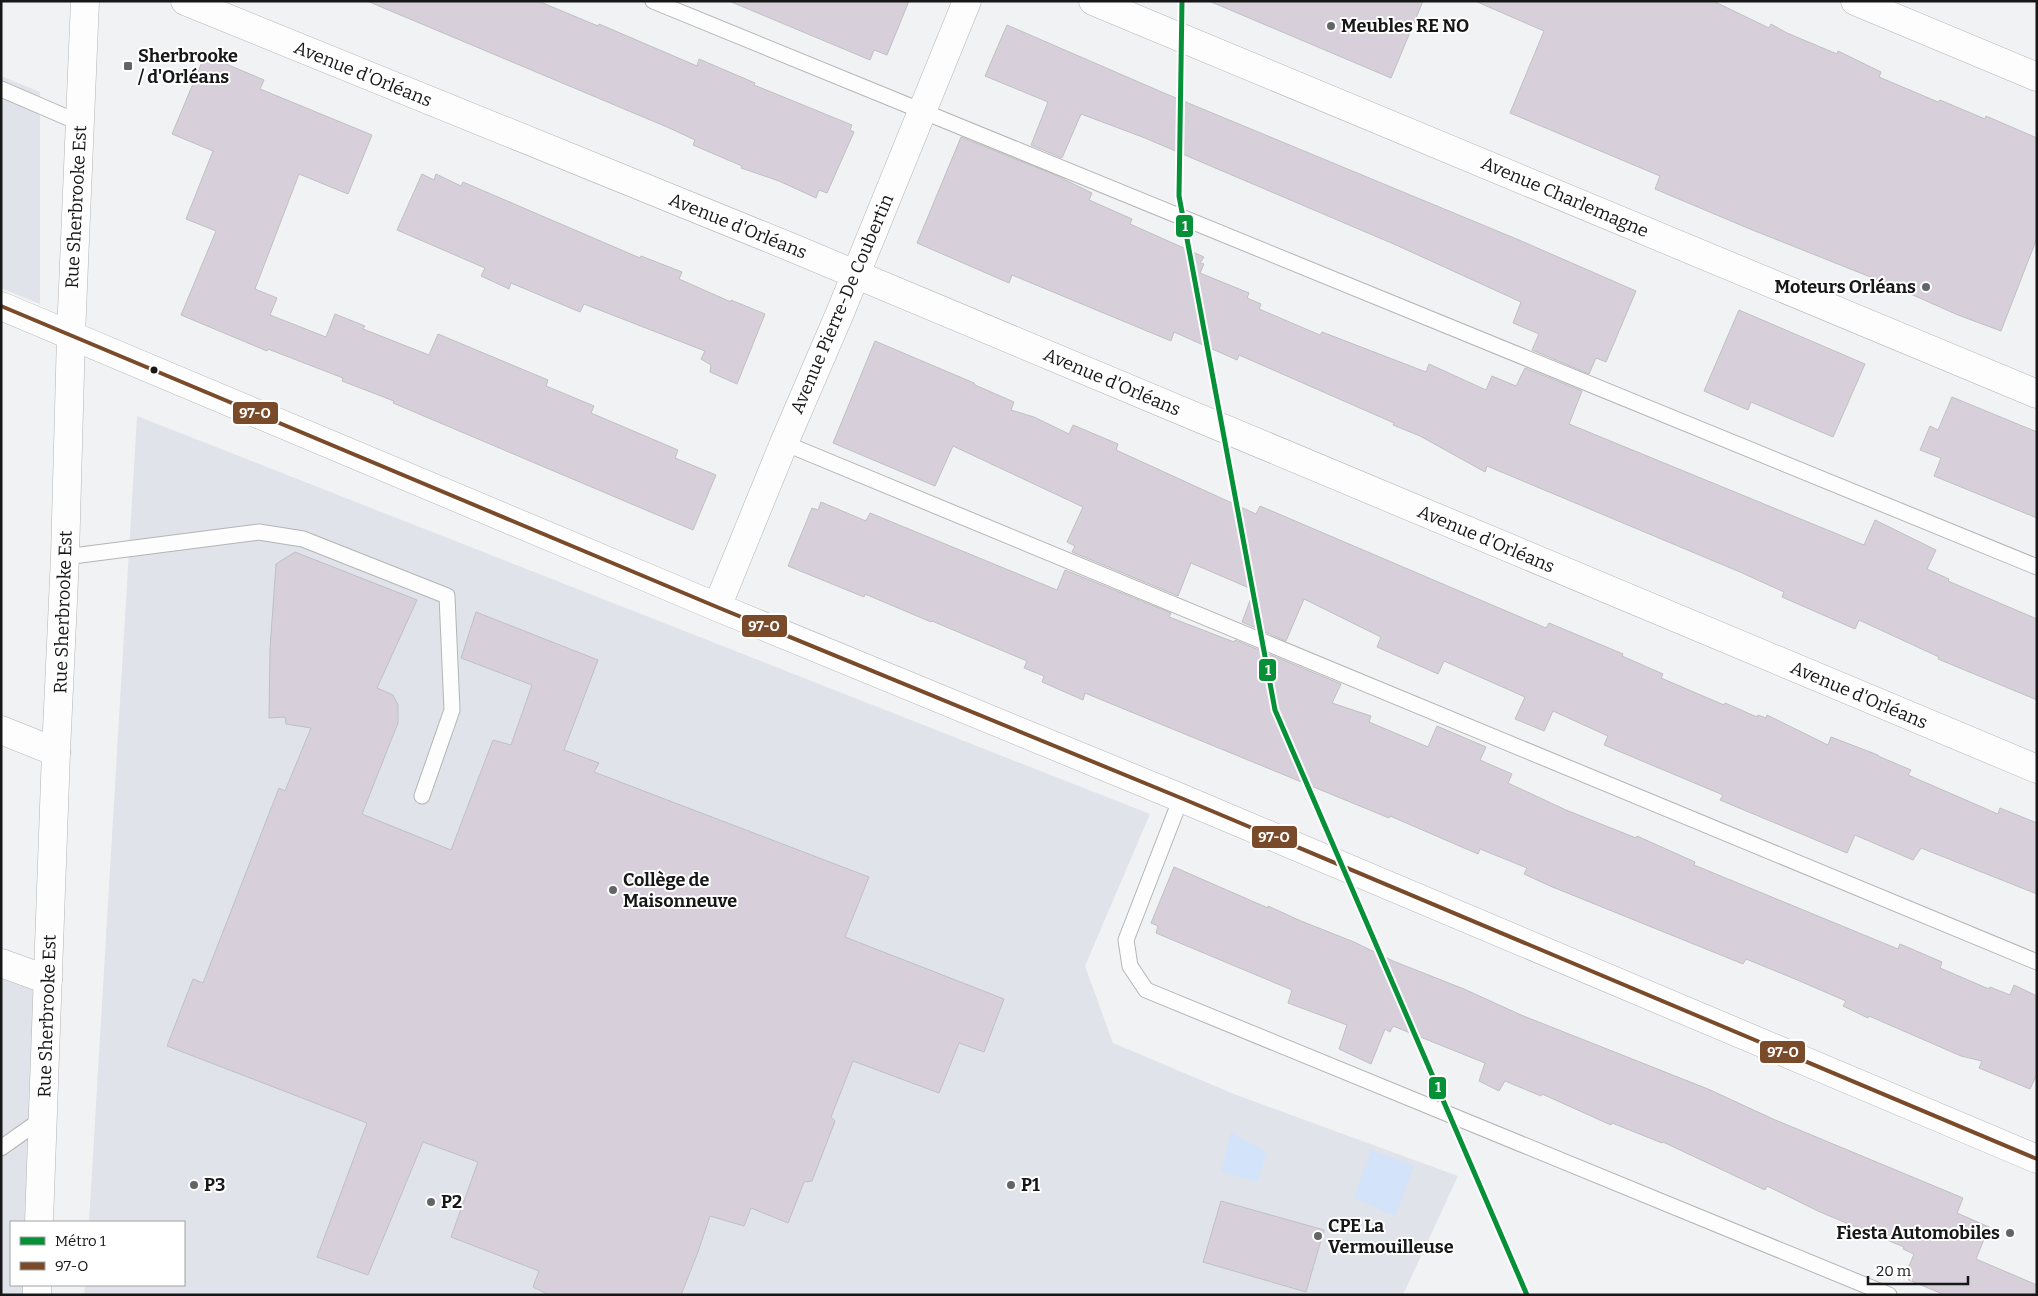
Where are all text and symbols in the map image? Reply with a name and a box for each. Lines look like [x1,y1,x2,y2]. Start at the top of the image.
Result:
place label: Meubles RE NO [1341,15,1469,37]
marker: Meubles RE NO [1325,20,1337,32]
street label: Avenue d'Orléans [291,36,435,112]
place label: Sherbrooke / d'Orléans [137,45,238,88]
marker: Sherbrooke / d'Orléans [122,60,134,72]
street label: Rue Sherbrooke Est [61,124,91,289]
street label: Avenue Charlemagne [1478,152,1652,242]
street label: Avenue d'Orléans [666,188,810,264]
street label: Avenue Pierre-De Coubertin [786,190,899,417]
line badge: 1 [1175,214,1194,238]
text: 1 [1182,218,1188,235]
place label: Moteurs Orléans [1774,276,1916,298]
marker: Moteurs Orléans [1920,281,1932,293]
street label: Avenue d'Orléans [1040,343,1184,421]
unlabelled marker [149,365,159,375]
line badge: 97-O [232,401,279,425]
text: 97-O [239,405,271,422]
street label: Avenue d'Orléans [1414,500,1558,578]
street label: Rue Sherbrooke Est [49,530,77,694]
line badge: 97-O [741,614,788,638]
text: 97-O [748,618,780,635]
street label: Avenue d'Orléans [1787,656,1931,734]
line badge: 1 [1258,658,1277,682]
text: 1 [1265,662,1271,679]
line badge: 97-O [1251,825,1298,849]
text: 97-O [1258,829,1290,846]
place label: Collège de Maisonneuve [623,869,737,912]
marker: Collège de Maisonneuve [607,884,619,896]
street label: Rue Sherbrooke Est [33,934,61,1098]
line badge: 97-O [1759,1040,1806,1064]
text: 97-O [1767,1044,1799,1061]
line badge: 1 [1428,1076,1447,1100]
text: 1 [1435,1079,1441,1096]
place label: P3 [204,1174,225,1196]
place label: P1 [1021,1174,1040,1196]
marker: P3 [188,1179,200,1191]
marker: P1 [1005,1179,1017,1191]
place label: P2 [441,1191,462,1213]
marker: P2 [425,1196,437,1208]
place label: CPE La Vermouilleuse [1328,1215,1454,1258]
legend [10,1221,185,1286]
place label: Fiesta Automobiles [1836,1222,2000,1244]
marker: Fiesta Automobiles [2004,1227,2016,1239]
marker: CPE La Vermouilleuse [1312,1230,1324,1242]
text: Métro 1 [55,1232,106,1250]
scale bar [1868,1254,1968,1286]
text: 97-O [55,1257,89,1275]
text: 20 m [1876,1262,1912,1280]

